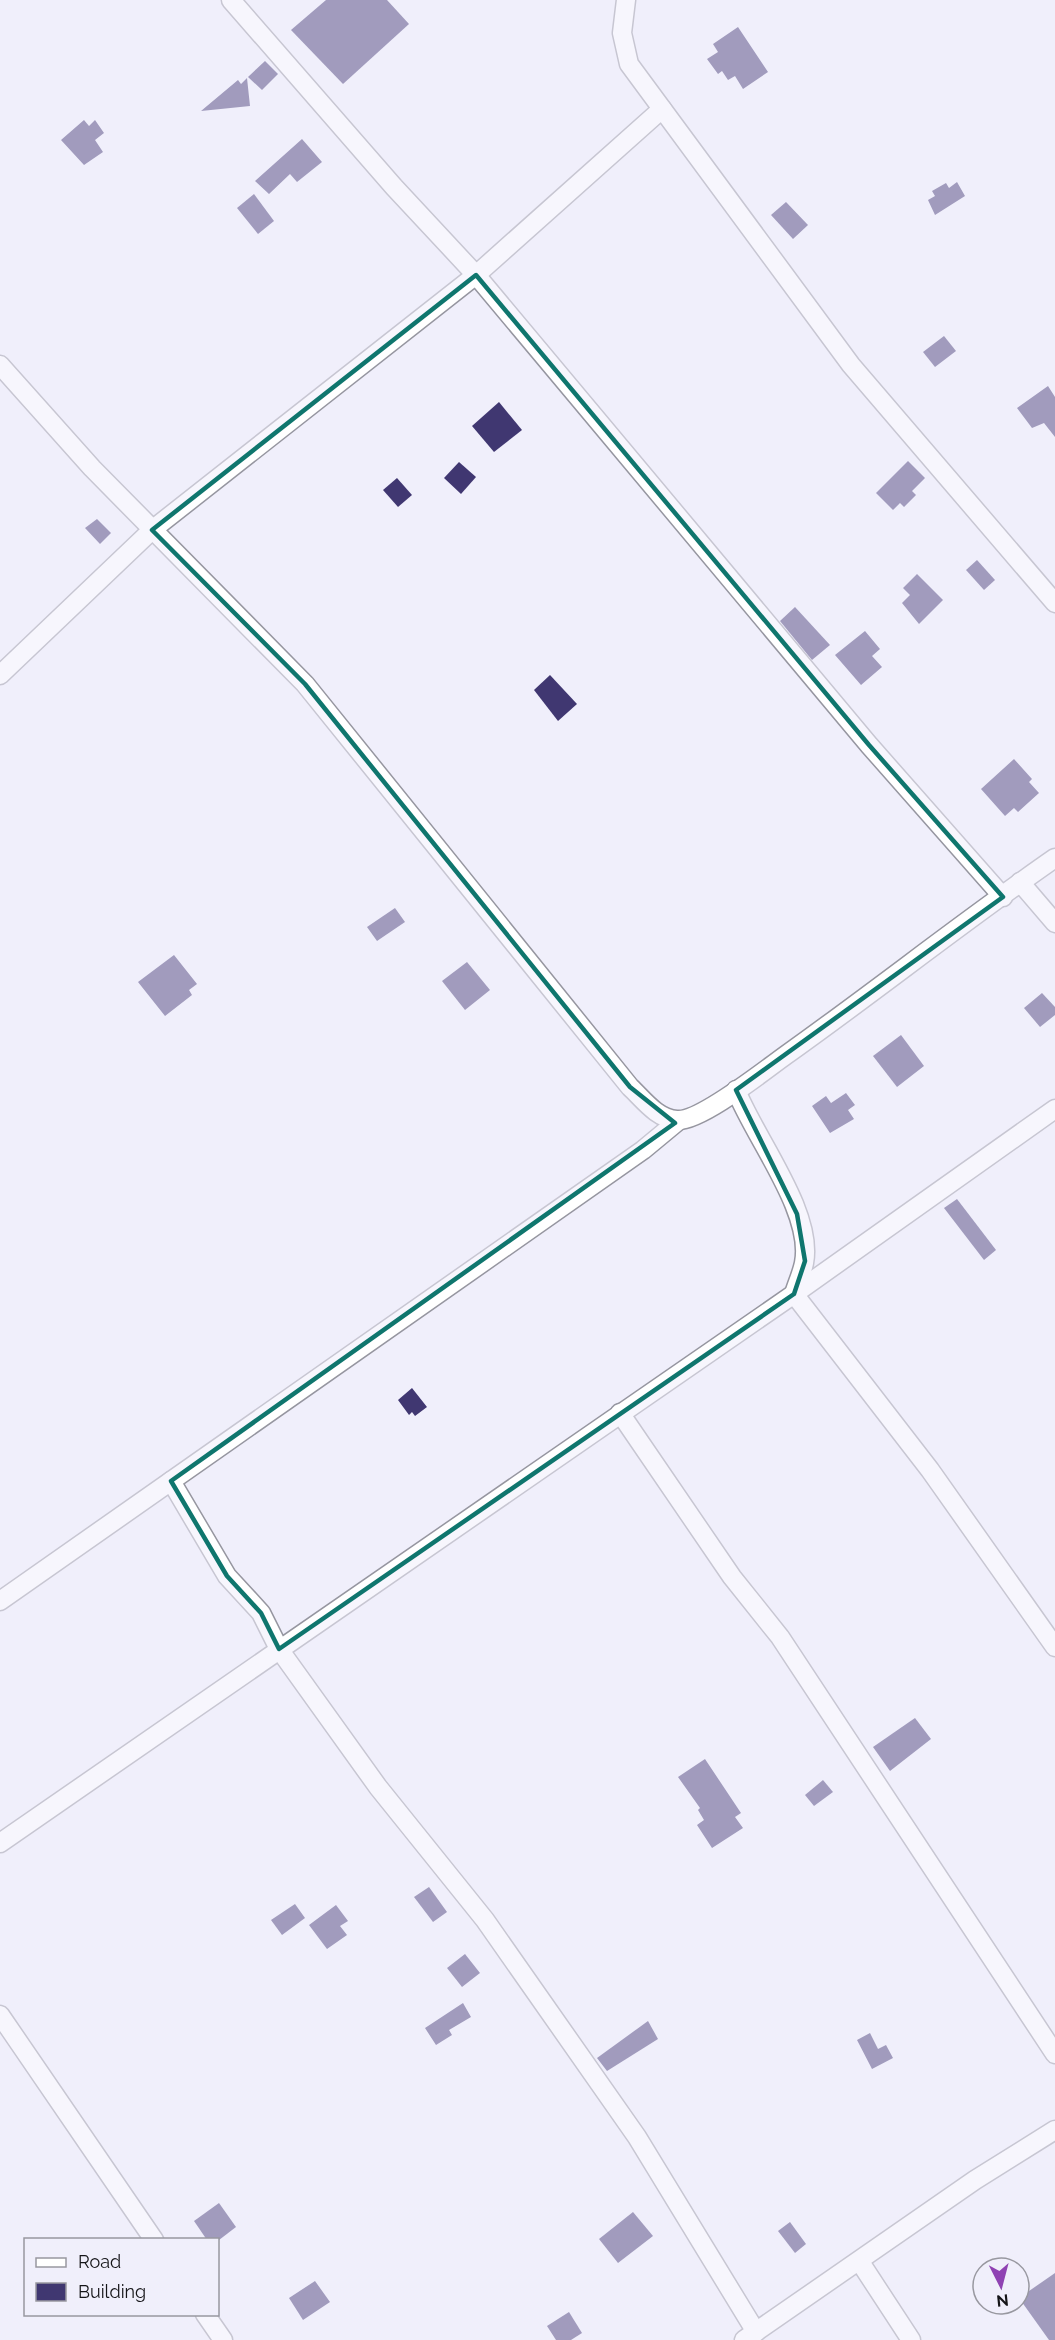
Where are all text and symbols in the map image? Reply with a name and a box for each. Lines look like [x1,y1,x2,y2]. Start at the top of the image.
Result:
legend [24,2238,219,2316]
text: Road [78,2251,121,2272]
north arrow [971,2256,1031,2316]
text: Building [78,2281,146,2302]
text: N [995,2290,1010,2311]

